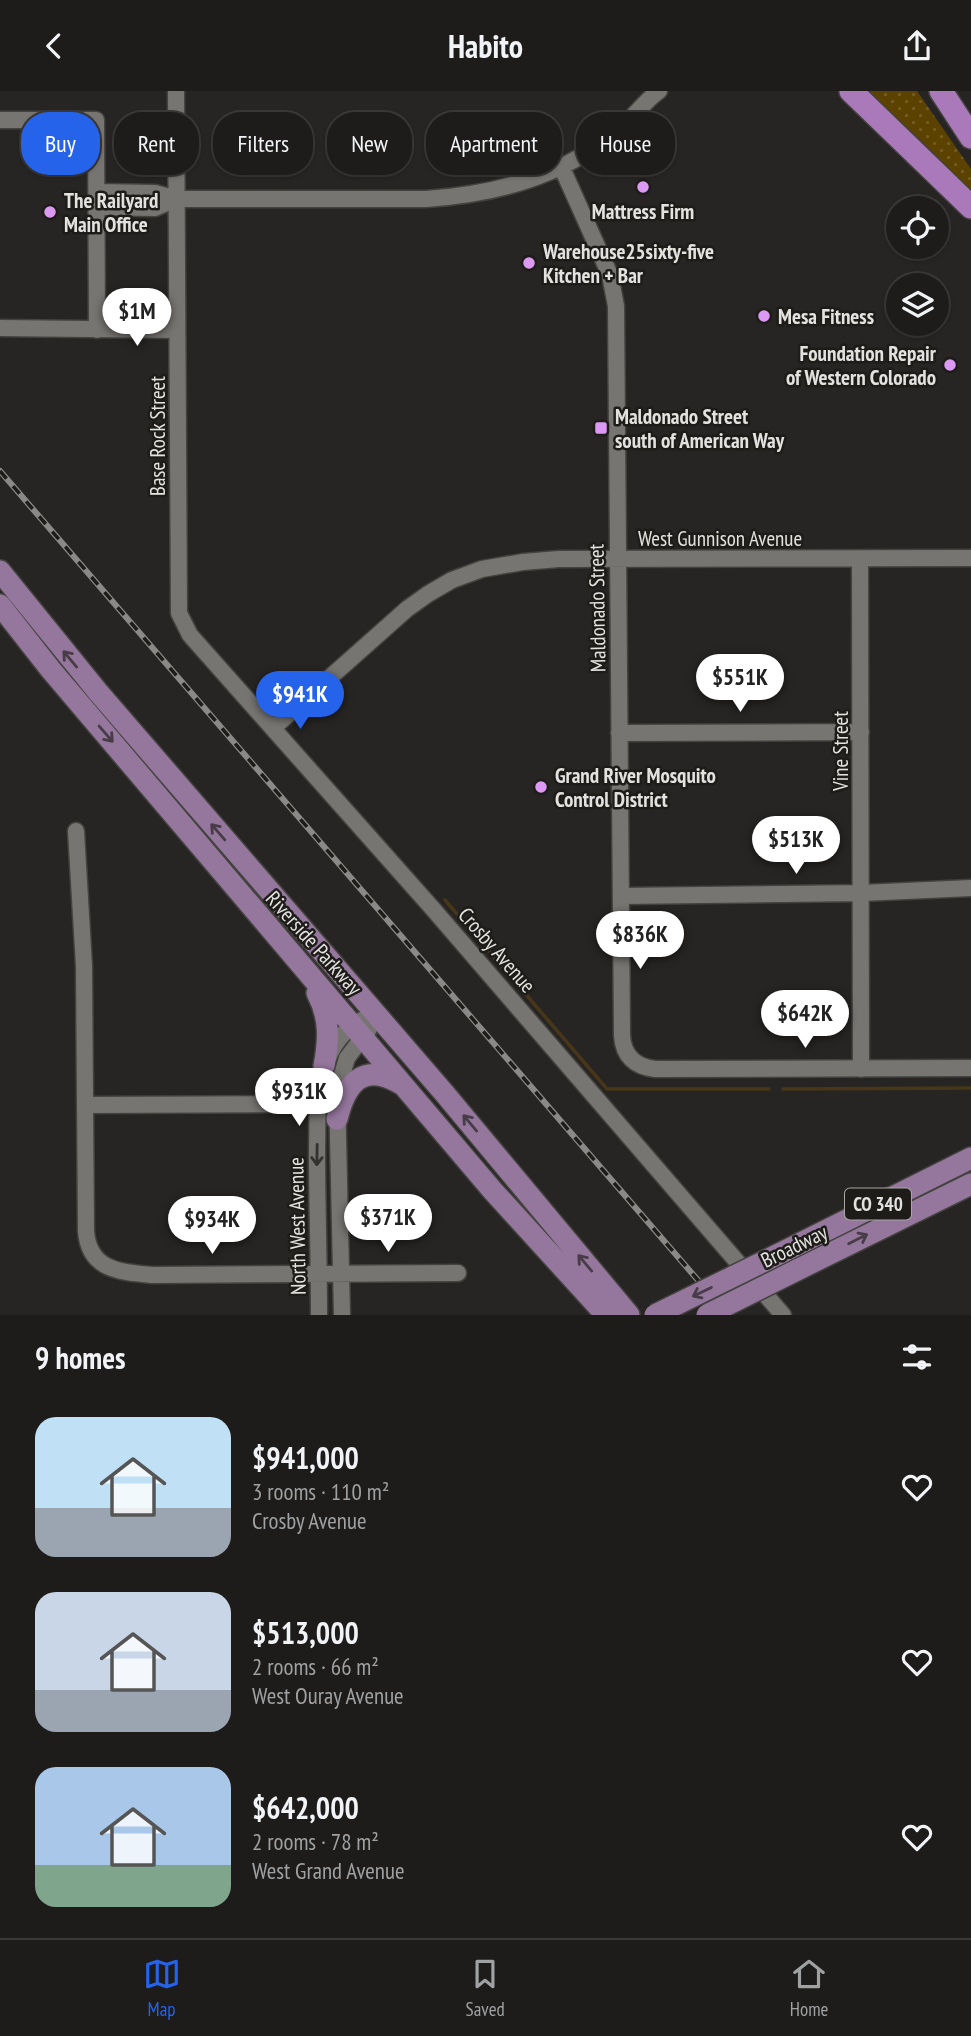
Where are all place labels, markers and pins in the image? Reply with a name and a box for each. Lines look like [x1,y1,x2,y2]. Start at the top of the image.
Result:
marker: Mattress Firm [635,179,651,195]
place label: The Railyard Main Office [64,187,158,238]
place label: Mattress Firm [592,198,694,225]
marker: The Railyard Main Office [42,204,58,220]
place label: Warehouse25sixty-five Kitchen + Bar [542,238,714,289]
marker: Warehouse25sixty-five Kitchen + Bar [521,255,537,271]
pin: $1M [103,289,171,348]
place label: Mesa Fitness [778,303,874,330]
marker: Mesa Fitness [756,308,772,324]
place label: Foundation Repair of Western Colorado [786,340,937,391]
marker: Foundation Repair of Western Colorado [942,357,958,373]
place label: Maldonado Street south of American Way [615,403,785,454]
marker: Maldonado Street south of American Way [593,420,609,436]
pin: $551K [691,655,789,714]
pin: $941K [251,671,349,731]
place label: Grand River Mosquito Control District [555,762,716,813]
marker: Grand River Mosquito Control District [533,779,549,795]
pin: $513K [747,817,845,876]
pin: $836K [591,911,689,971]
pin: $642K [756,991,854,1050]
pin: $931K [250,1069,348,1128]
pin: $371K [339,1195,437,1254]
pin: $934K [163,1197,261,1256]

